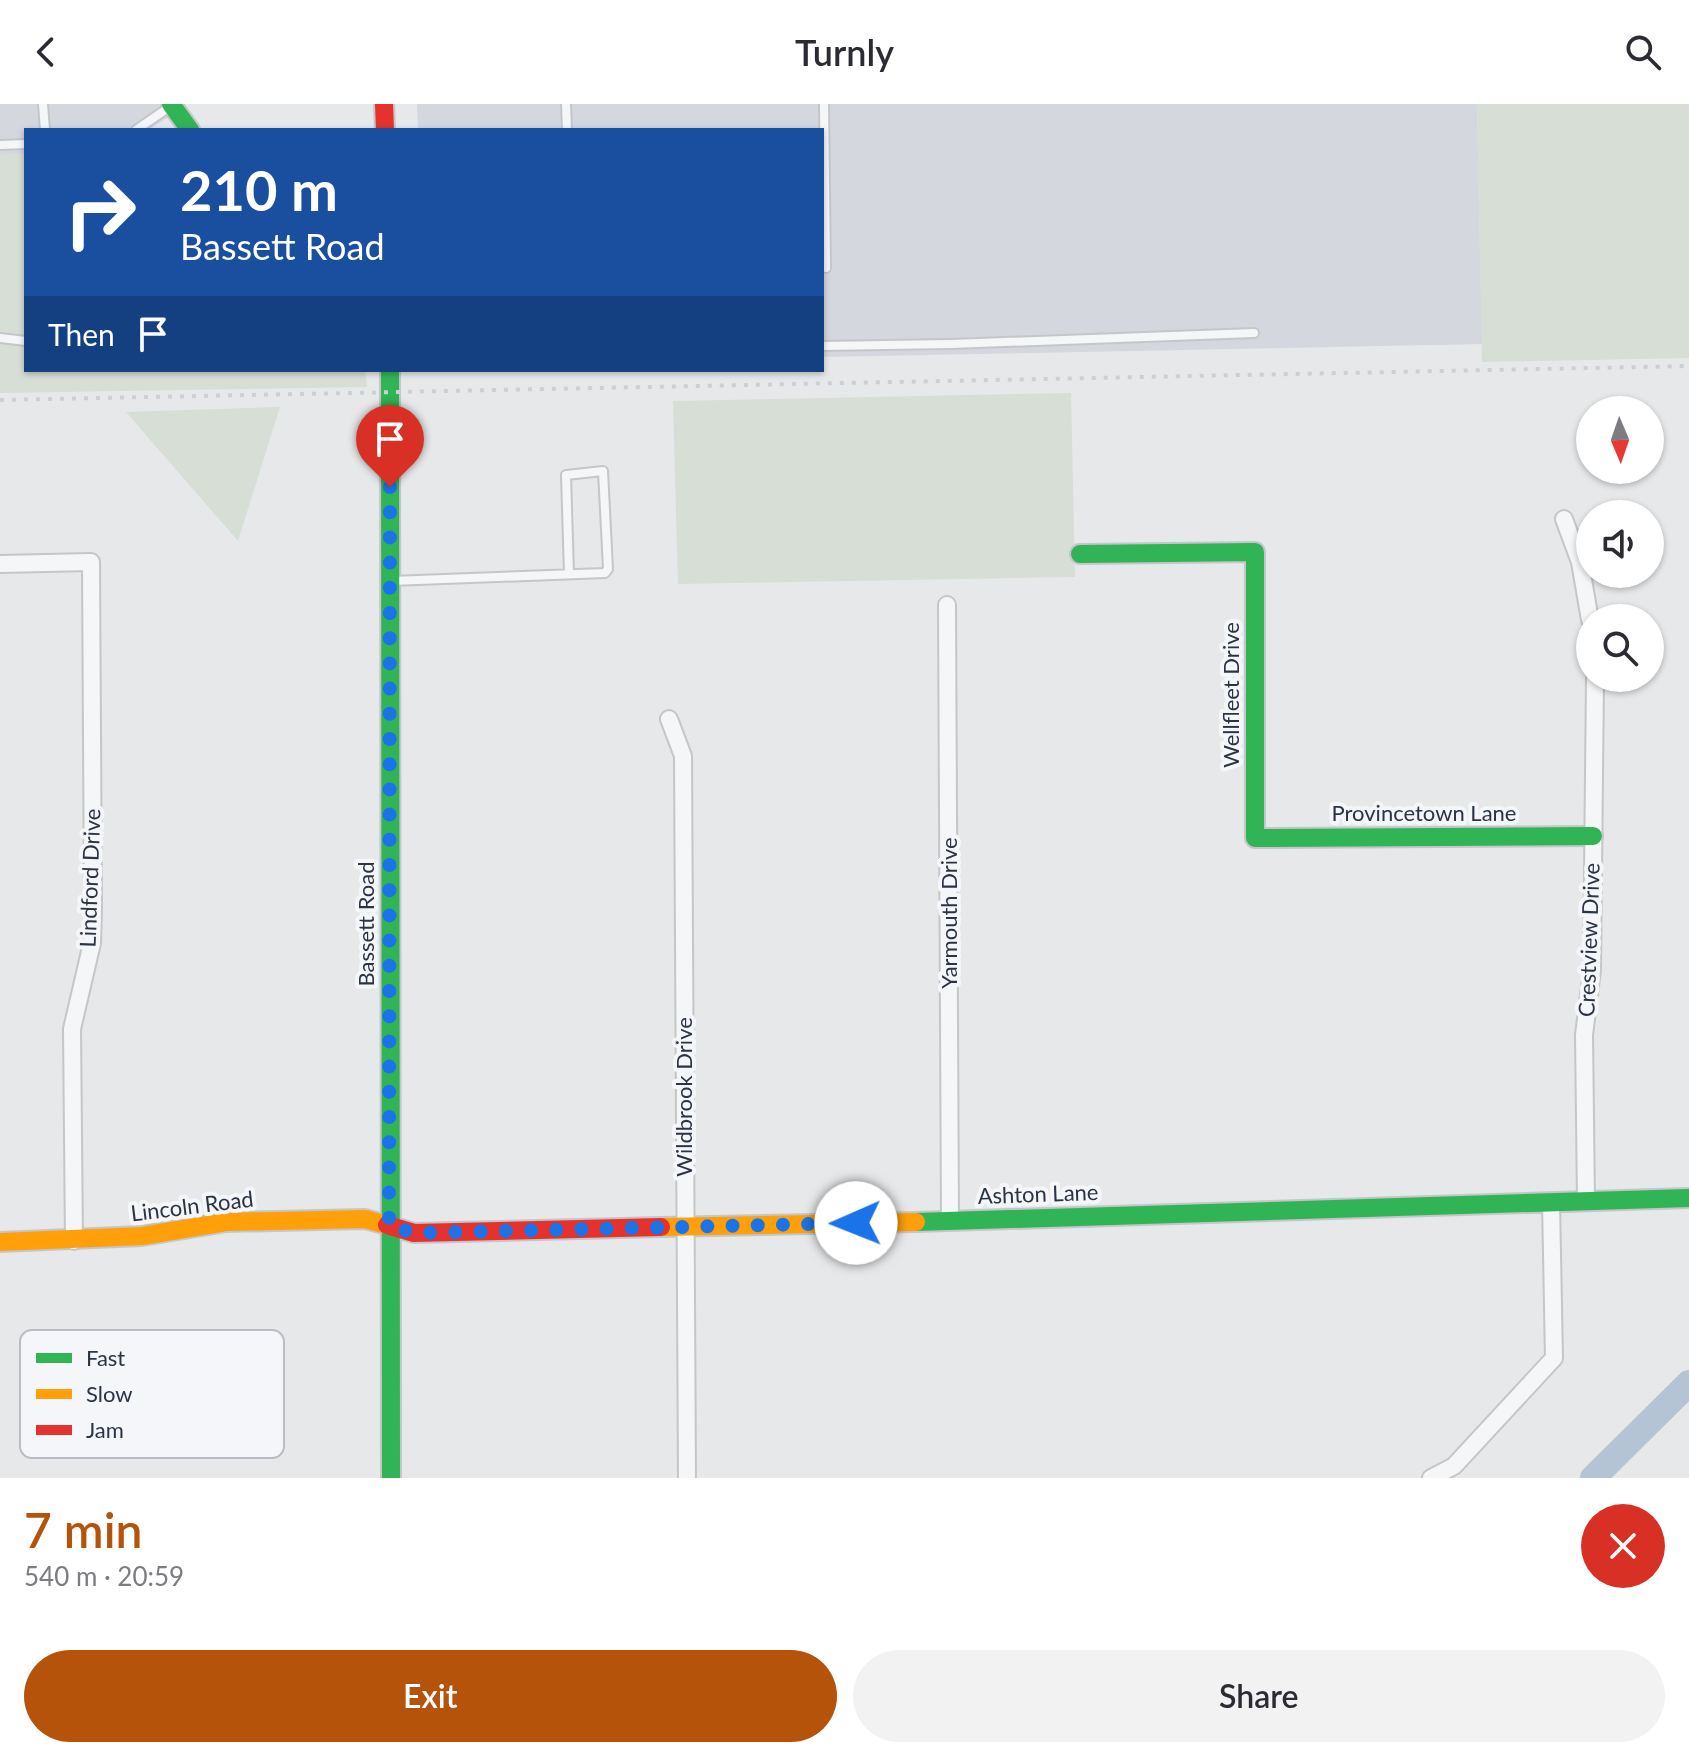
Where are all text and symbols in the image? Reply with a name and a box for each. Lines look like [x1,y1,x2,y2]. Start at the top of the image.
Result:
icon: back [24,30,68,74]
text: Turnly [795,30,894,74]
icon: search [1621,30,1665,74]
text: 210 m [180,156,338,223]
icon: right [48,160,152,264]
text: Bassett Road [180,224,385,268]
icon: arrive [131,312,175,356]
text: Then [48,316,115,352]
north arrow [1576,396,1664,484]
map controls [1576,396,1664,692]
pin [356,405,424,487]
icon: arrive [368,417,412,461]
button: sound [1576,500,1664,588]
button: search [1576,604,1664,692]
street label: Wellfleet Drive [1217,622,1244,768]
street label: Provincetown Lane [1332,799,1516,826]
street label: Lindford Drive [74,808,105,948]
street label: Yarmouth Drive [935,837,962,989]
street label: Bassett Road [352,861,379,987]
street label: Crestview Drive [1572,862,1605,1018]
street label: Wildbrook Drive [670,1017,697,1177]
street label: Ashton Lane [977,1178,1099,1209]
position arrow [814,1181,898,1265]
street label: Lincoln Road [129,1185,255,1226]
legend [20,1330,284,1458]
text: Fast [86,1344,125,1371]
text: Slow [86,1380,133,1407]
text: Jam [86,1416,124,1443]
text: 7 min [24,1501,142,1558]
button: close [1581,1504,1665,1588]
text: 540 m · 20:59 [24,1560,184,1592]
button: Exit [24,1650,837,1742]
button: Share [853,1650,1665,1742]

